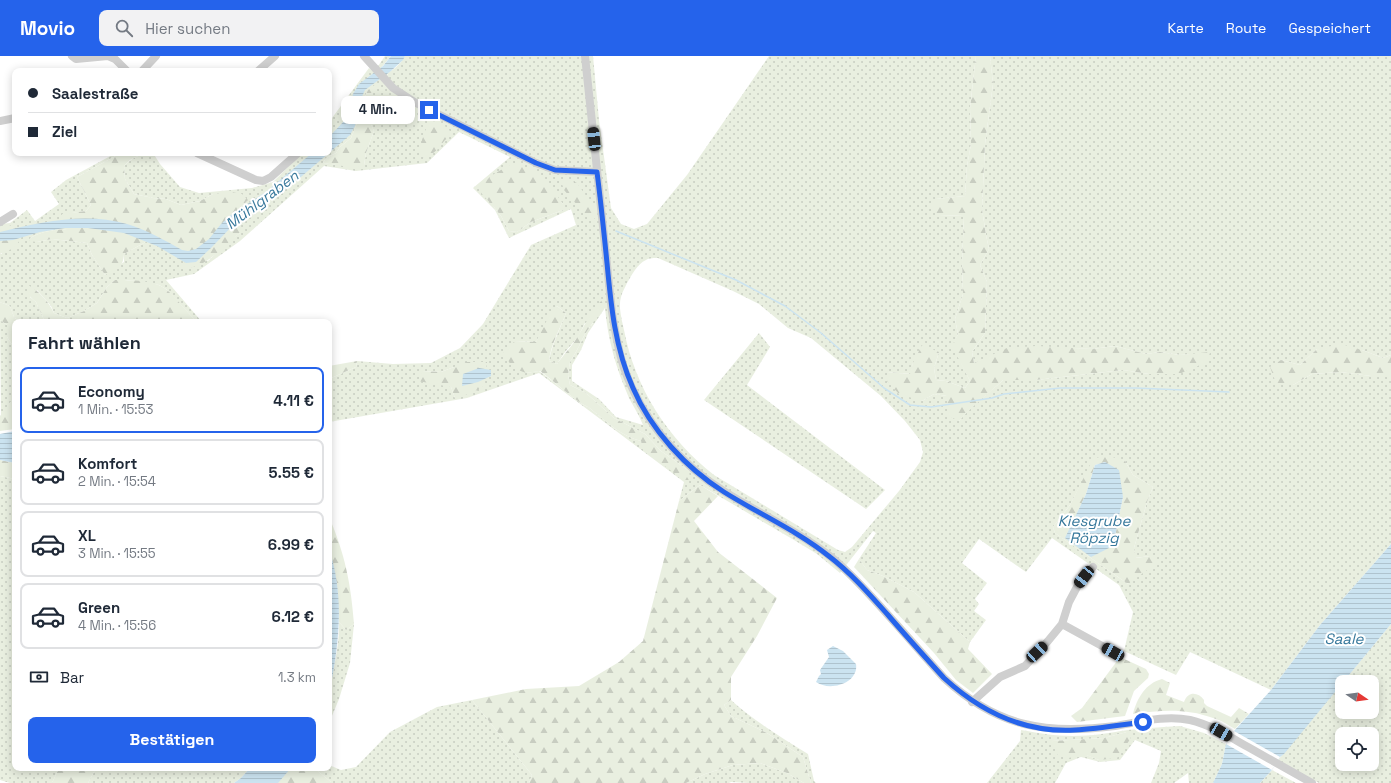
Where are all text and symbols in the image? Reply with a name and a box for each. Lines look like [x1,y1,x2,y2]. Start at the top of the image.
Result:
search box [99,10,379,46]
text: Movio [20,16,75,41]
icon: search [113,17,135,39]
text: Hier suchen [145,19,230,38]
text: Karte [1168,19,1204,37]
text: Route [1226,19,1266,37]
text: Gespeichert [1288,19,1371,37]
text: Saalestraße [52,84,138,103]
callout: 4 Min. [341,96,415,124]
text: 4 Min. [359,101,397,118]
route end [420,101,438,119]
text: Ziel [52,122,77,141]
car [587,126,601,152]
water label: Mühlgraben [221,166,303,233]
text: Fahrt wählen [28,331,141,354]
icon: car [30,382,66,418]
text: Economy [78,382,145,401]
text: 4.11 € [273,391,314,410]
text: 1 Min. · 15:53 [78,401,153,418]
icon: car [30,454,66,490]
text: Komfort [78,454,137,473]
text: 5.55 € [269,463,314,482]
text: 2 Min. · 15:54 [78,473,156,490]
water label: Kiesgrube Röpzig [1058,511,1131,547]
icon: car [30,526,66,562]
text: XL [78,526,96,545]
text: 6.99 € [268,535,314,554]
text: 3 Min. · 15:55 [78,545,156,562]
car [1072,564,1096,590]
icon: car [30,598,66,634]
text: Green [78,598,120,617]
text: 6.12 € [271,607,314,626]
text: 4 Min. · 15:56 [78,617,156,634]
water label: Saale [1324,629,1365,648]
car [1024,639,1050,665]
car [1100,641,1126,663]
icon: cash [28,666,50,688]
text: Bar [60,668,84,687]
text: 1.3 km [278,669,316,686]
north arrow [1335,675,1379,719]
map controls [1335,675,1379,771]
route start [1134,713,1152,731]
button: Bestätigen [28,717,316,763]
car [1208,721,1234,743]
button: locate [1335,727,1379,771]

